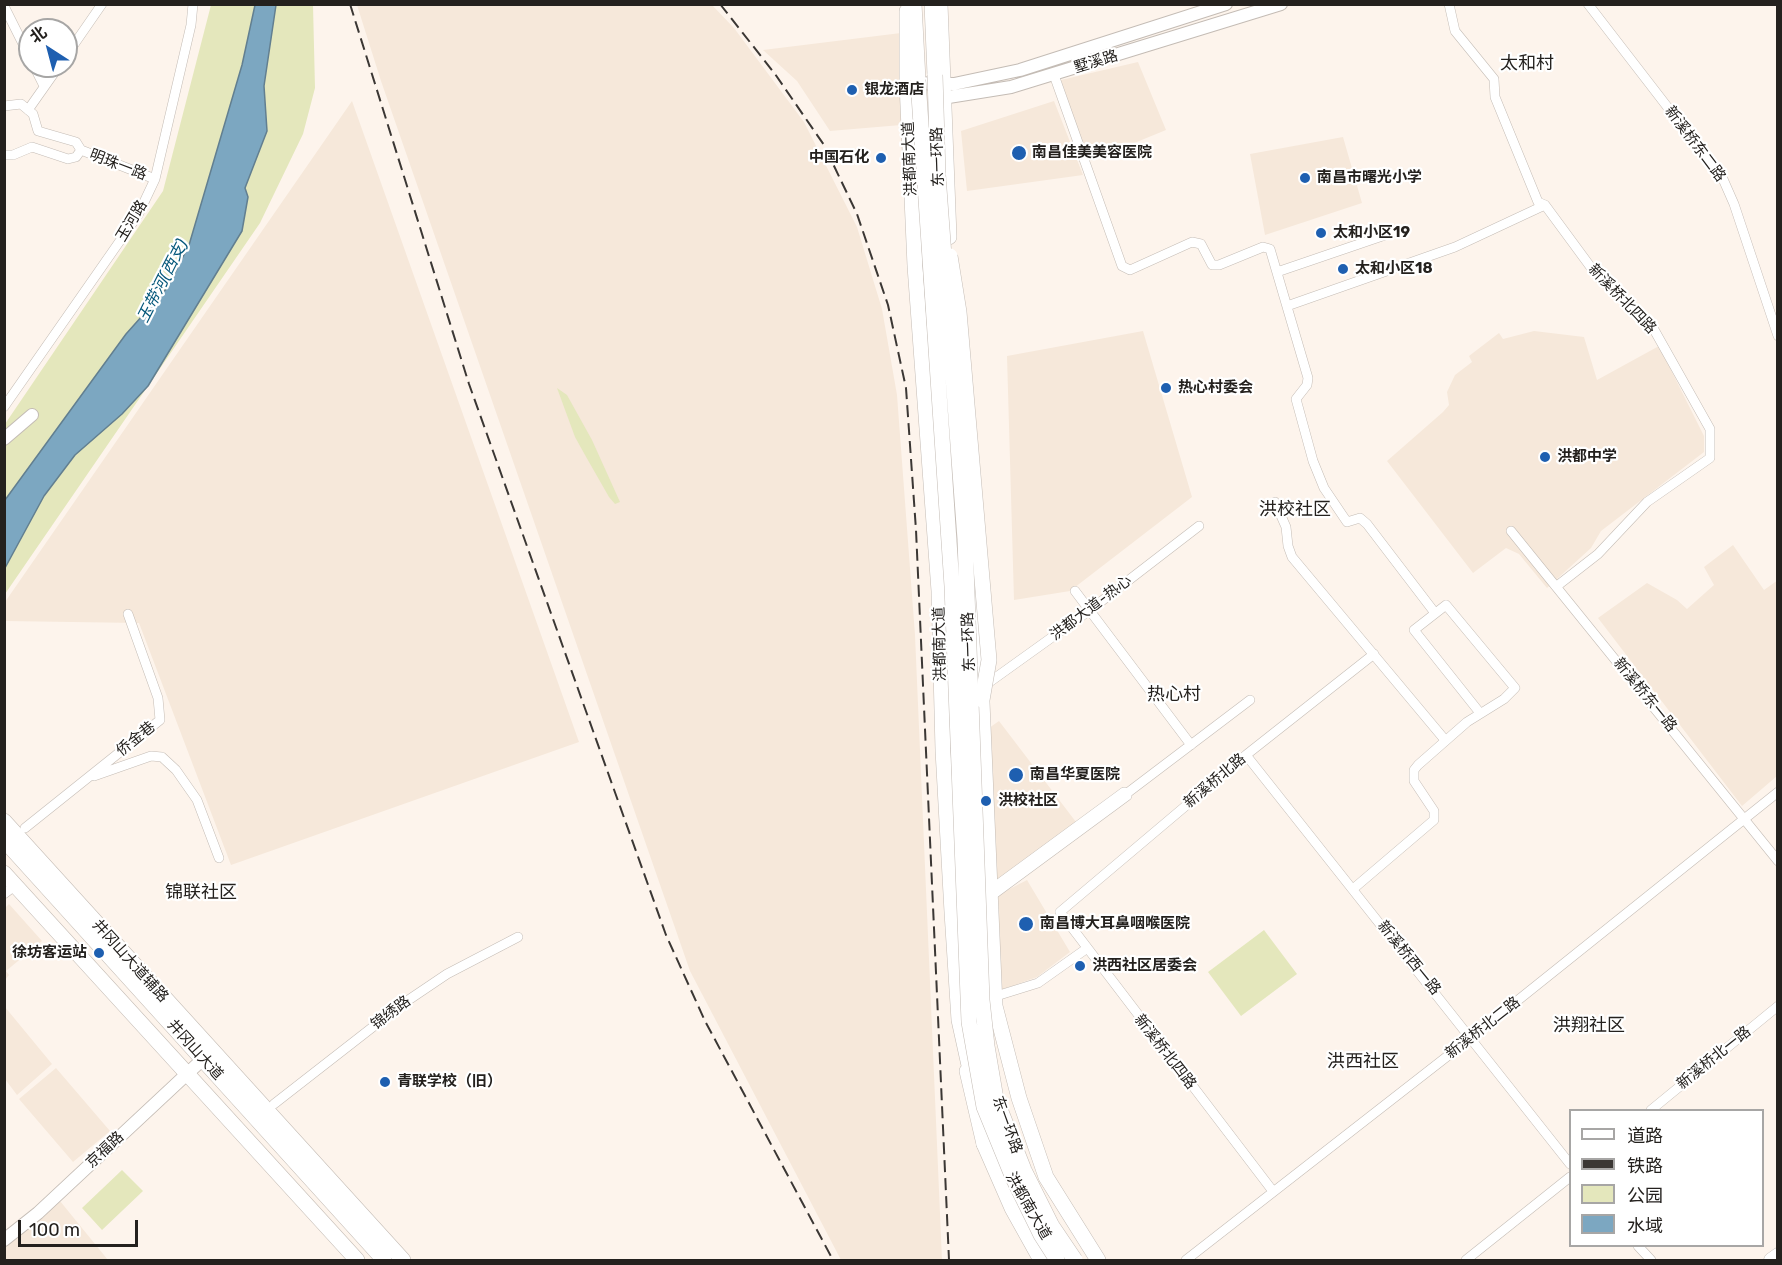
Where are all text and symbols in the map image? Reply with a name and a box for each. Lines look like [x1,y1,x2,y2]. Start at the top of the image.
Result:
north arrow [18,18,78,78]
text: 北 [26,22,50,47]
street label: 墅溪路 [1072,47,1120,77]
district label: 太和村 [1500,53,1554,75]
place label: 银龙酒店 [864,81,924,99]
marker: 银龙酒店 [845,83,859,97]
street label: 新溪桥东二路 [1661,103,1729,185]
street label: 洪都南大道 [900,121,920,197]
street label: 东一环路 [928,127,948,187]
marker: 南昌佳美美容医院 [1010,144,1028,162]
place label: 南昌佳美美容医院 [1032,144,1152,162]
street label: 明珠一路 [87,146,149,184]
place label: 中国石化 [809,149,869,167]
marker: 中国石化 [874,151,888,165]
place label: 南昌市曙光小学 [1317,169,1422,187]
marker: 南昌市曙光小学 [1298,171,1312,185]
street label: 玉河路 [113,197,151,245]
place label: 太和小区19 [1333,224,1410,242]
marker: 太和小区19 [1314,226,1328,240]
water label: 玉带河(西支) [134,236,192,326]
place label: 太和小区18 [1355,260,1433,278]
street label: 新溪桥北四路 [1584,260,1660,338]
marker: 太和小区18 [1336,262,1350,276]
place label: 热心村委会 [1178,379,1253,397]
marker: 热心村委会 [1159,381,1173,395]
place label: 洪都中学 [1557,448,1617,466]
marker: 洪都中学 [1538,450,1552,464]
district label: 洪校社区 [1259,499,1331,521]
street label: 洪都大道-热心 [1047,572,1135,644]
street label: 洪都南大道 [930,606,950,682]
street label: 东一环路 [959,612,979,672]
street label: 新溪桥东一路 [1610,654,1680,736]
district label: 热心村 [1147,684,1201,706]
street label: 侨金巷 [113,718,159,760]
street label: 新溪桥北路 [1180,750,1250,812]
marker: 南昌华夏医院 [1007,766,1025,784]
place label: 南昌华夏医院 [1030,766,1120,784]
place label: 洪校社区 [998,792,1058,810]
marker: 洪校社区 [979,794,993,808]
district label: 锦联社区 [165,882,237,904]
marker: 南昌博大耳鼻咽喉医院 [1017,915,1035,933]
place label: 南昌博大耳鼻咽喉医院 [1040,915,1190,933]
street label: 井冈山大道辅路 [88,916,172,1006]
street label: 新溪桥西一路 [1374,917,1444,999]
place label: 徐坊客运站 [12,944,87,962]
marker: 徐坊客运站 [92,946,106,960]
place label: 洪西社区居委会 [1092,957,1197,975]
marker: 洪西社区居委会 [1073,959,1087,973]
street label: 锦绣路 [368,992,414,1034]
street label: 新溪桥北二路 [1442,993,1524,1063]
street label: 新溪桥北四路 [1130,1011,1200,1093]
district label: 洪翔社区 [1553,1015,1625,1037]
street label: 井冈山大道 [163,1016,227,1084]
street label: 新溪桥北一路 [1673,1023,1755,1093]
district label: 洪西社区 [1327,1051,1399,1073]
place label: 青联学校（旧） [397,1073,502,1091]
marker: 青联学校（旧） [378,1075,392,1089]
street label: 东一环路 [988,1094,1026,1156]
legend [1569,1109,1764,1247]
text: 道路 [1627,1125,1663,1147]
street label: 京福路 [82,1128,128,1172]
text: 铁路 [1627,1155,1663,1177]
street label: 洪都南大道 [1001,1169,1055,1243]
text: 公园 [1627,1185,1663,1207]
scale bar [21,1208,141,1246]
text: 水域 [1627,1215,1663,1237]
text: 100 m [29,1219,80,1241]

